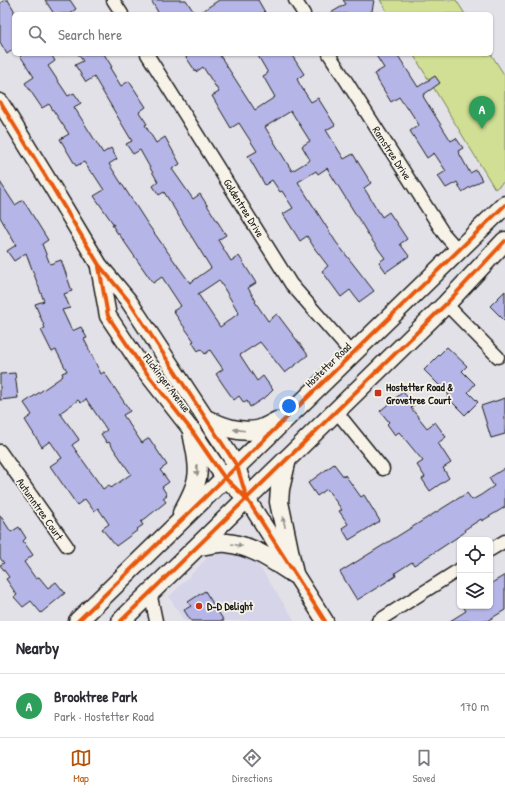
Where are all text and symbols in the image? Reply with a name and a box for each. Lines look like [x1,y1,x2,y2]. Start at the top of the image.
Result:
search box [12,12,493,56]
icon: search [26,23,48,45]
text: Search here [58,24,122,45]
pin: A [469,96,495,129]
street label: Ramstree Drive [370,124,415,183]
street label: Goldentree Drive [220,176,268,240]
street label: Hostetter Road [302,339,354,390]
street label: Flickinger Avenue [140,350,194,416]
place label: Hostetter Road & Grovetree Court [386,380,453,407]
marker: Hostetter Road & Grovetree Court [373,388,383,398]
your location [279,396,299,416]
one-way arrow [233,427,245,433]
one-way arrow [194,464,200,477]
street label: Autumntree Court [13,475,67,543]
one-way arrow [280,516,286,528]
map controls [457,537,493,609]
button: locate [457,537,493,573]
one-way arrow [231,542,243,548]
button: layers [457,573,493,609]
place label: D-D Delight [207,599,254,614]
marker: D-D Delight [194,601,204,611]
text: Nearby [16,636,59,659]
text: Brooktree Park [54,686,137,707]
text: A [26,697,32,715]
text: 170 m [460,697,489,715]
text: Park · Hostetter Road [54,707,154,725]
tab: Map [70,747,92,785]
tab: Directions [232,747,273,785]
tab: Saved [413,747,435,785]

